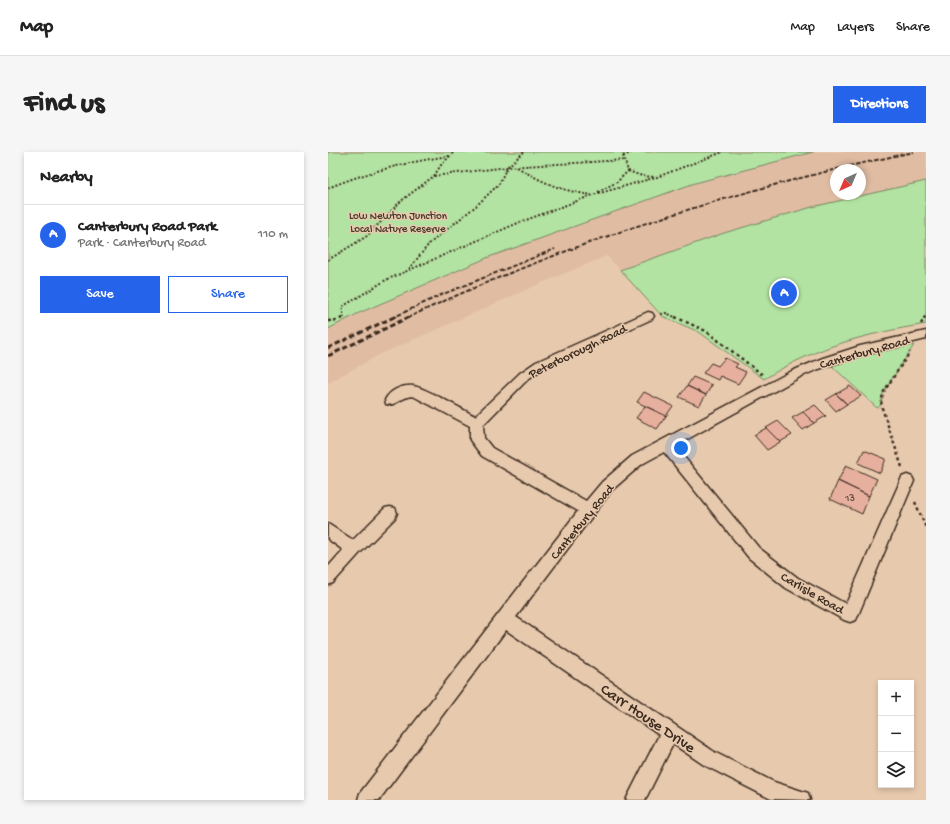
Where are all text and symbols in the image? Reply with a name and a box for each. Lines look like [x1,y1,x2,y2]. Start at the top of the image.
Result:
text: Map [20,16,53,39]
text: Map [791,19,815,36]
text: Layers [837,19,874,36]
text: Share [896,19,930,36]
button: Directions [833,86,926,123]
text: Find us [24,88,104,121]
north arrow [830,164,866,200]
text: Nearby [40,168,93,188]
park label: Low Newton Junction Local Nature Reserve [349,211,448,236]
text: Canterbury Road Park [78,218,217,236]
text: A [49,227,57,242]
text: 110 m [258,227,288,242]
text: Park · Canterbury Road [78,236,206,251]
button: Save [40,276,160,313]
button: Share [168,276,288,313]
pin: A [771,278,797,308]
street label: Peterborough Road [526,321,631,383]
street label: Canterbury Road [818,333,913,373]
your location [671,438,691,458]
street label: Canterbury Road [548,481,619,563]
house number: 13 [844,493,855,505]
street label: Carlisle Road [778,570,847,619]
map controls [878,680,914,788]
button: + [878,680,914,716]
street label: Carr House Drive [596,681,699,759]
button: − [878,716,914,752]
button: layers [878,752,914,788]

